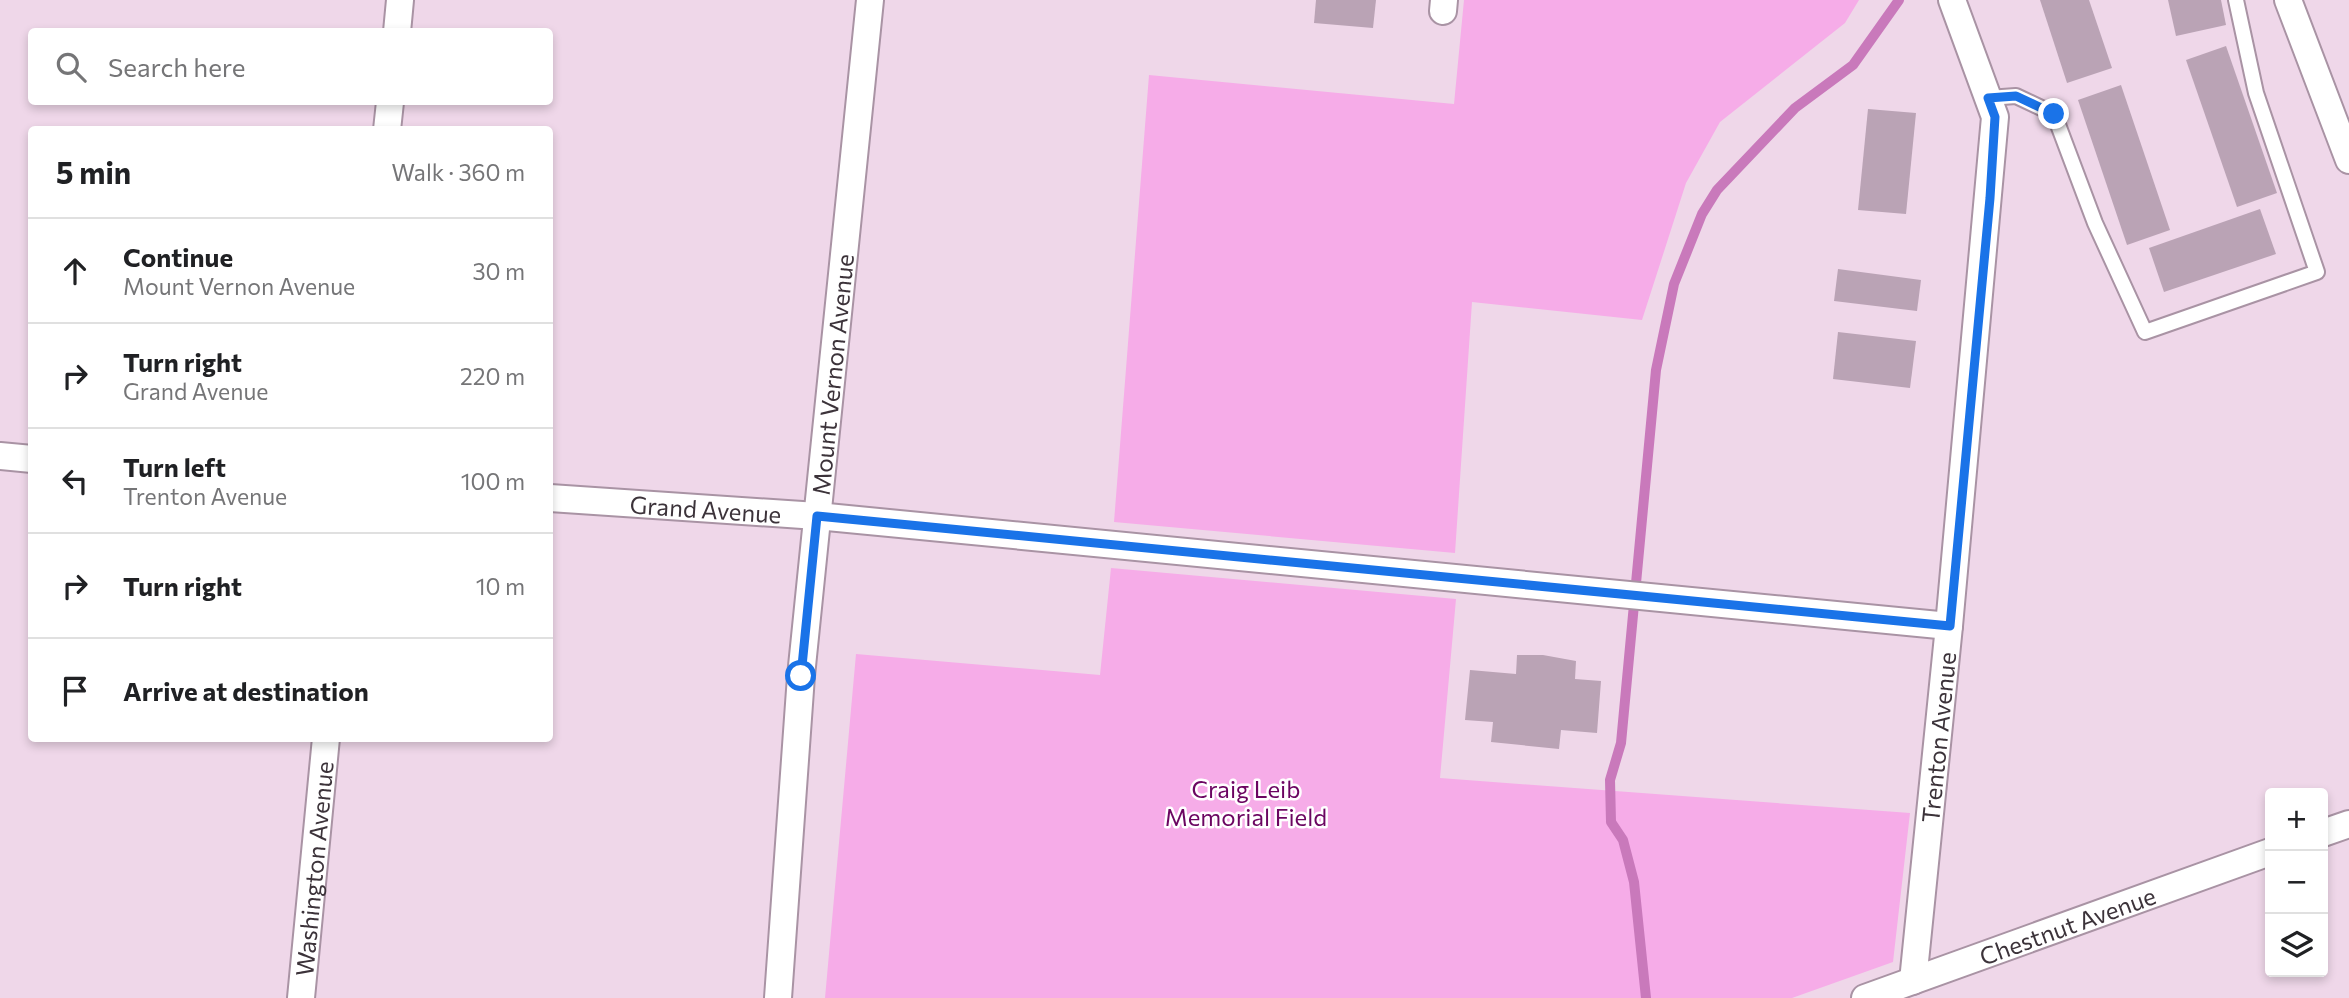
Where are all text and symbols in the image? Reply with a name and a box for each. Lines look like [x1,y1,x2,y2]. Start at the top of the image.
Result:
search box [28,28,553,105]
icon: search [52,48,90,86]
text: Search here [108,51,246,82]
route end [2038,98,2069,129]
text: 5 min [56,153,131,190]
text: Walk · 360 m [392,158,525,186]
text: Continue [123,241,233,272]
icon: ahead [56,252,94,290]
street label: Mount Vernon Avenue [805,252,859,496]
text: 30 m [472,257,525,285]
text: Mount Vernon Avenue [123,272,355,300]
text: Turn right [123,346,242,377]
icon: right [56,357,94,395]
text: 220 m [460,362,525,390]
text: Grand Avenue [123,377,268,405]
text: Turn left [123,451,226,482]
icon: left [56,462,94,500]
text: 100 m [461,467,525,495]
text: Trenton Avenue [123,482,287,510]
street label: Grand Avenue [629,489,782,528]
icon: right [56,567,94,605]
text: Turn right [123,570,242,601]
text: 10 m [476,572,525,600]
street label: Trenton Avenue [1915,650,1961,824]
route start [785,660,816,691]
icon: arrive [56,672,94,710]
text: Arrive at destination [123,675,369,706]
street label: Washington Avenue [289,760,338,977]
park label: Craig Leib Memorial Field [1165,774,1327,831]
map controls [2265,788,2328,977]
button: + [2265,788,2328,851]
button: − [2265,851,2328,914]
street label: Chestnut Avenue [1975,880,2159,970]
button: layers [2265,914,2328,977]

